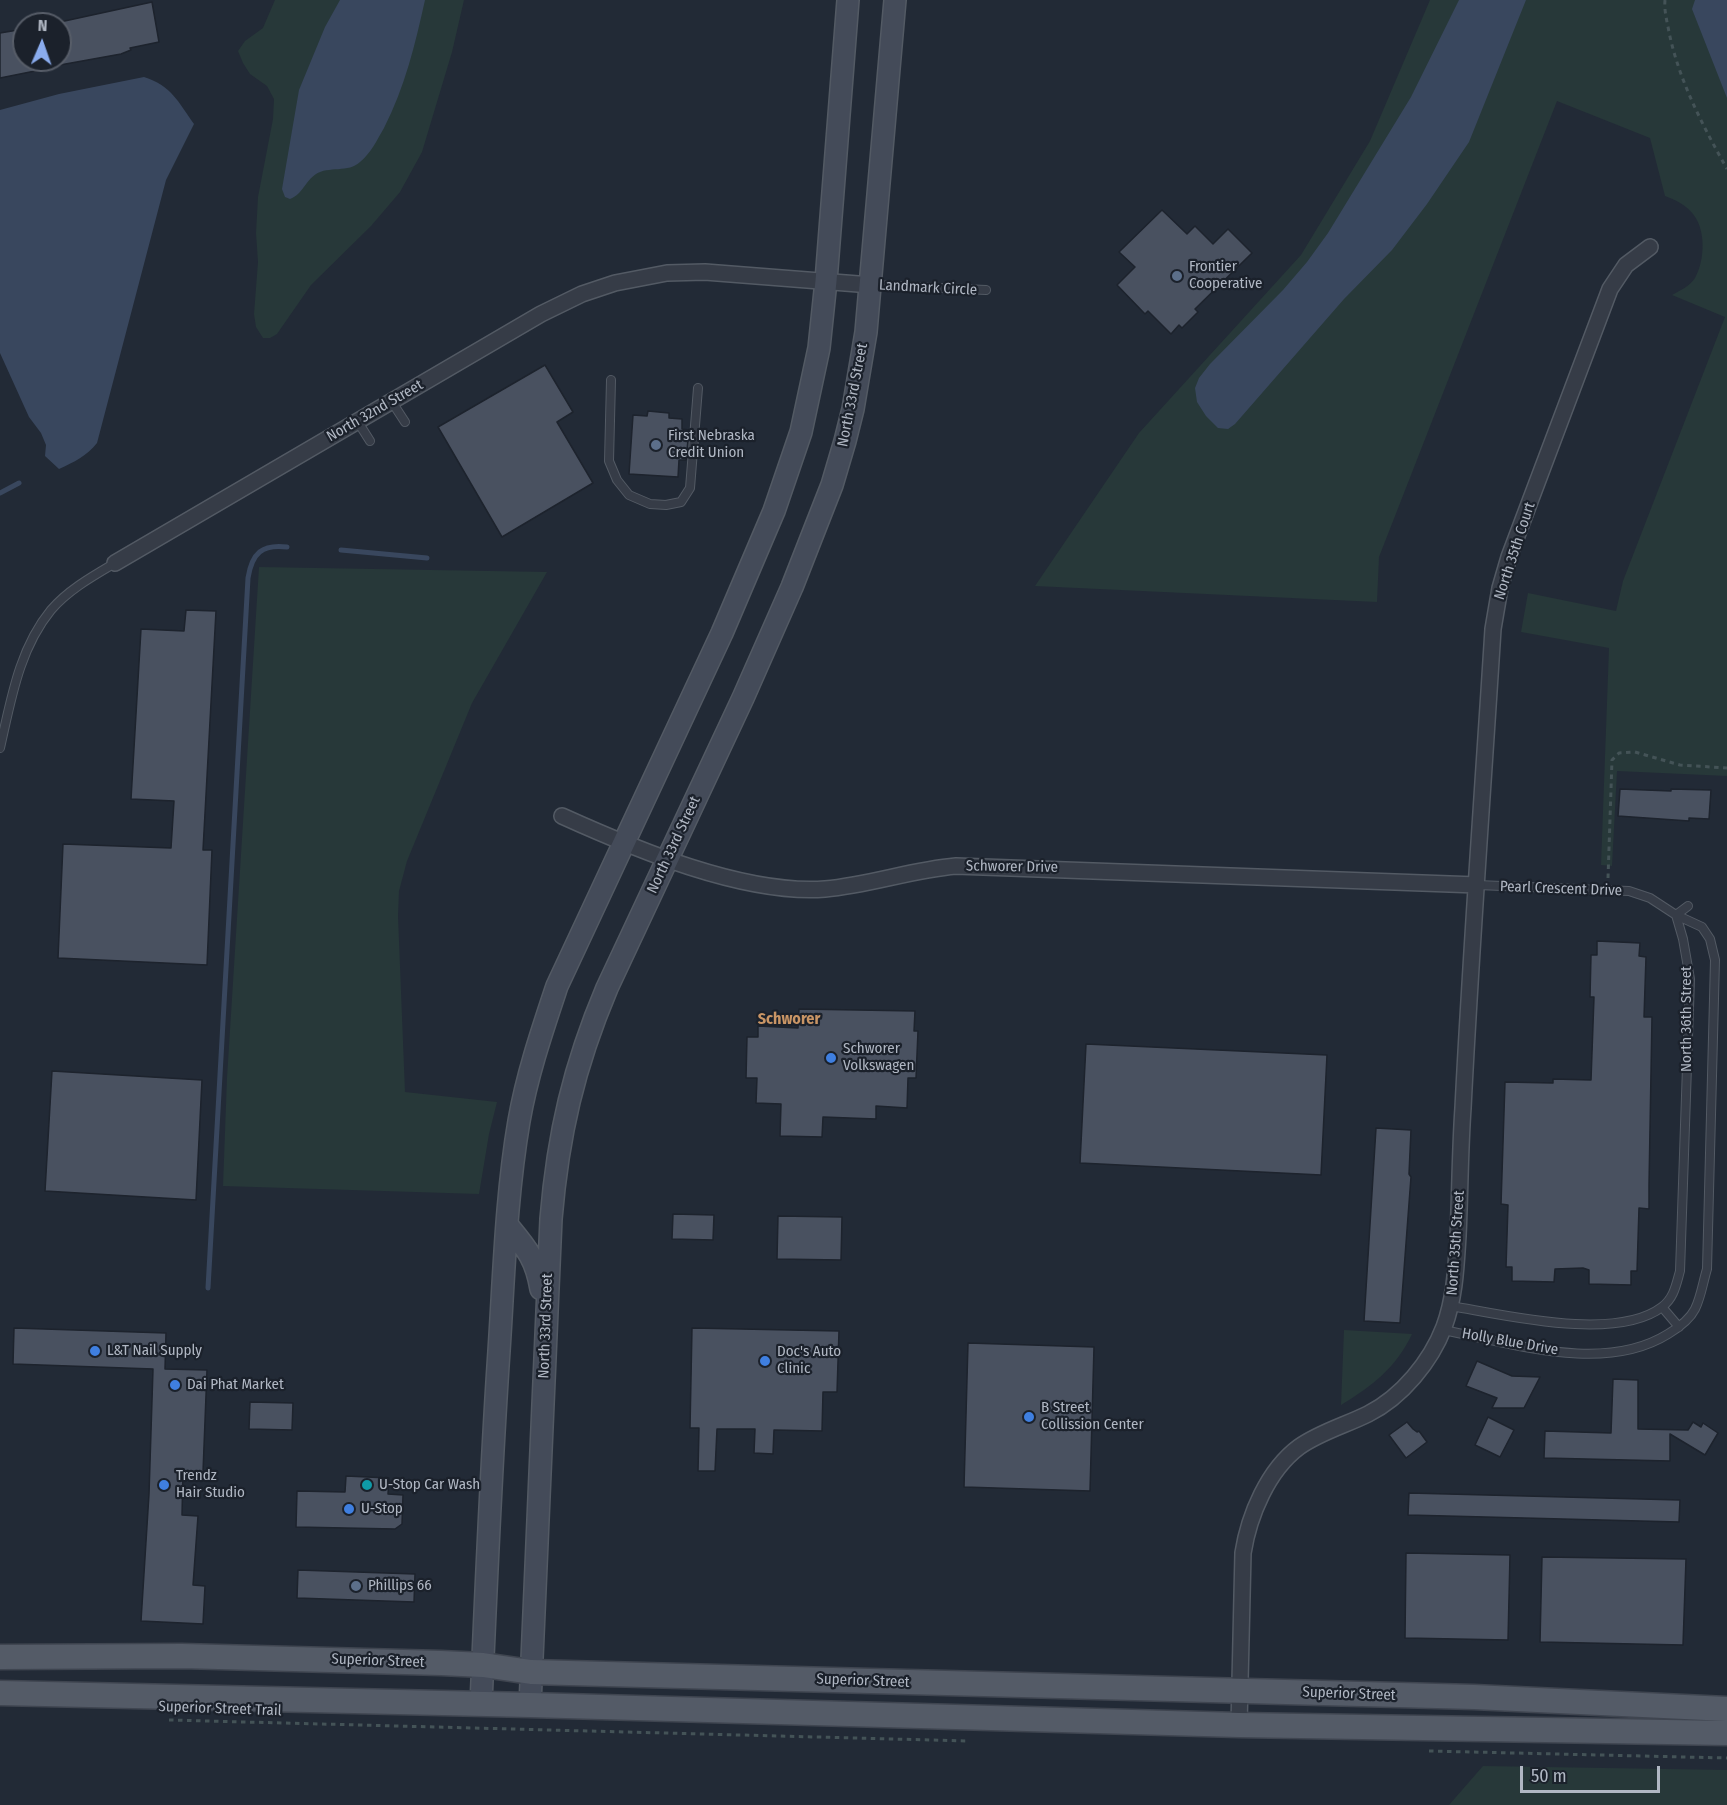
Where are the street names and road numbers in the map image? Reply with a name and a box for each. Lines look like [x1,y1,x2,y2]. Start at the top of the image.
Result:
street label: Landmark Circle [878,276,978,300]
street label: North 33rd Street [834,342,872,448]
street label: North 32nd Street [324,376,426,446]
street label: North 35th Court [1491,500,1539,602]
street label: North 33rd Street [644,793,704,897]
street label: Schworer Drive [966,857,1058,877]
street label: Pearl Crescent Drive [1500,878,1622,900]
street label: North 36th Street [1678,966,1696,1072]
street label: North 35th Street [1443,1190,1469,1296]
street label: North 33rd Street [535,1273,557,1379]
street label: Holly Blue Drive [1460,1325,1560,1359]
street label: Superior Street [331,1650,425,1672]
street label: Superior Street [816,1670,910,1692]
street label: Superior Street [1302,1683,1396,1705]
street label: Superior Street Trail [158,1698,282,1720]

